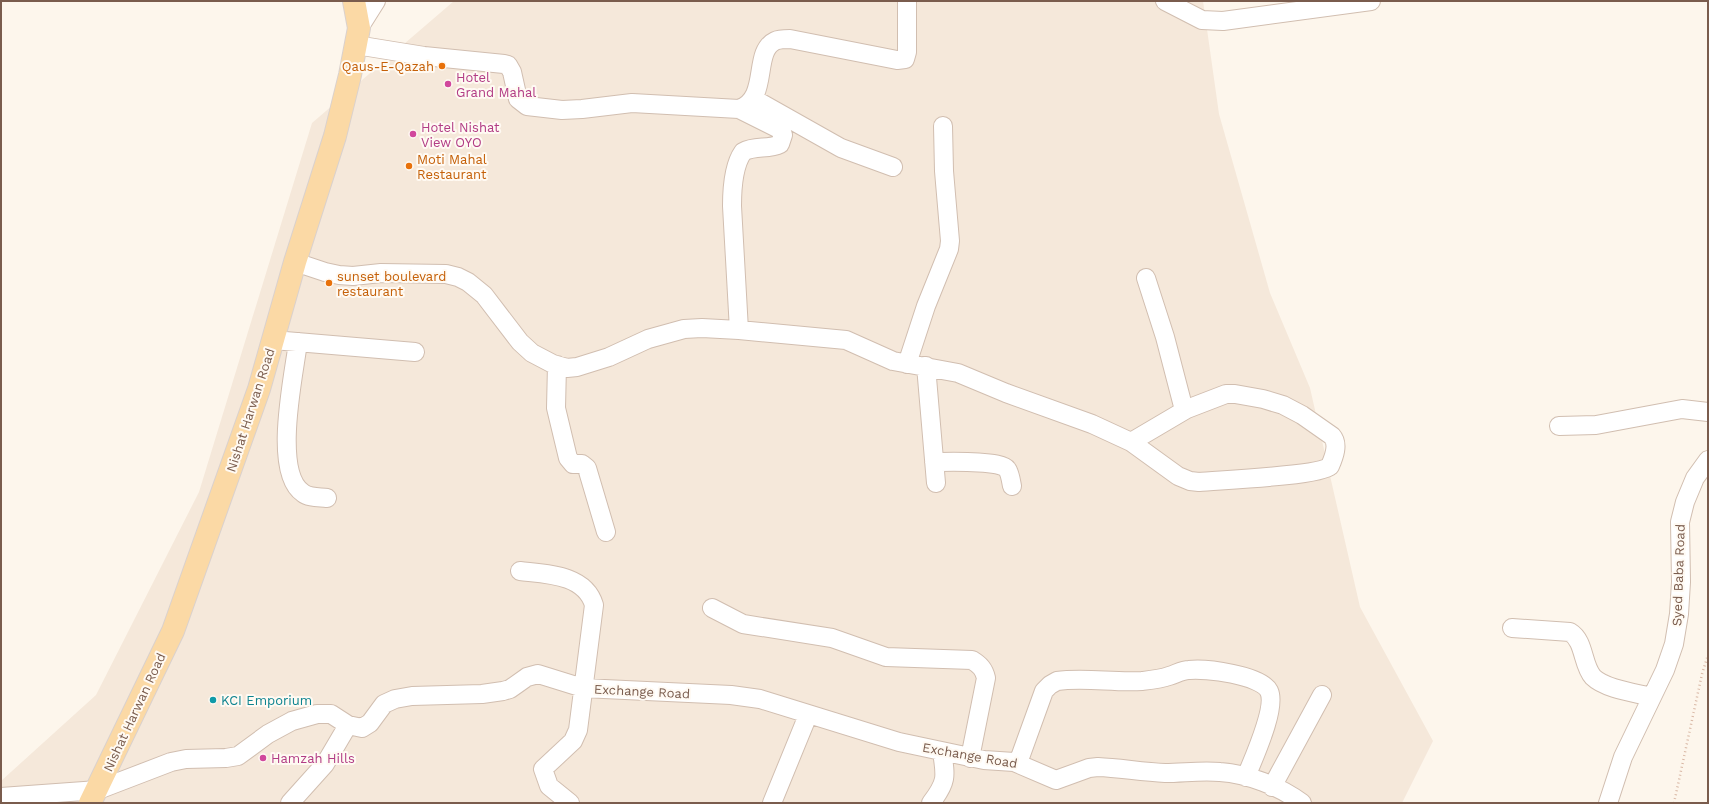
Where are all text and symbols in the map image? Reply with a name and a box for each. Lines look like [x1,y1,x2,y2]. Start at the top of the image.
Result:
place label: Qaus-E-Qazah [342,59,434,74]
marker: Qaus-E-Qazah [437,61,447,71]
place label: Hotel Grand Mahal [456,70,536,100]
marker: Hotel Grand Mahal [443,79,453,89]
place label: Hotel Nishat View OYO [421,120,500,150]
marker: Hotel Nishat View OYO [408,129,418,139]
place label: Moti Mahal Restaurant [417,152,487,182]
marker: Moti Mahal Restaurant [404,161,414,171]
place label: sunset boulevard restaurant [337,269,446,299]
marker: sunset boulevard restaurant [324,278,334,288]
street label: Nishat Harwan Road [223,346,278,474]
street label: Syed Baba Road [1669,524,1688,626]
street label: Nishat Harwan Road [100,650,169,774]
street label: Exchange Road [594,681,690,702]
place label: KCI Emporium [221,693,312,708]
marker: KCI Emporium [208,695,218,705]
street label: Exchange Road [921,740,1019,771]
place label: Hamzah Hills [271,751,355,766]
marker: Hamzah Hills [258,753,268,763]

